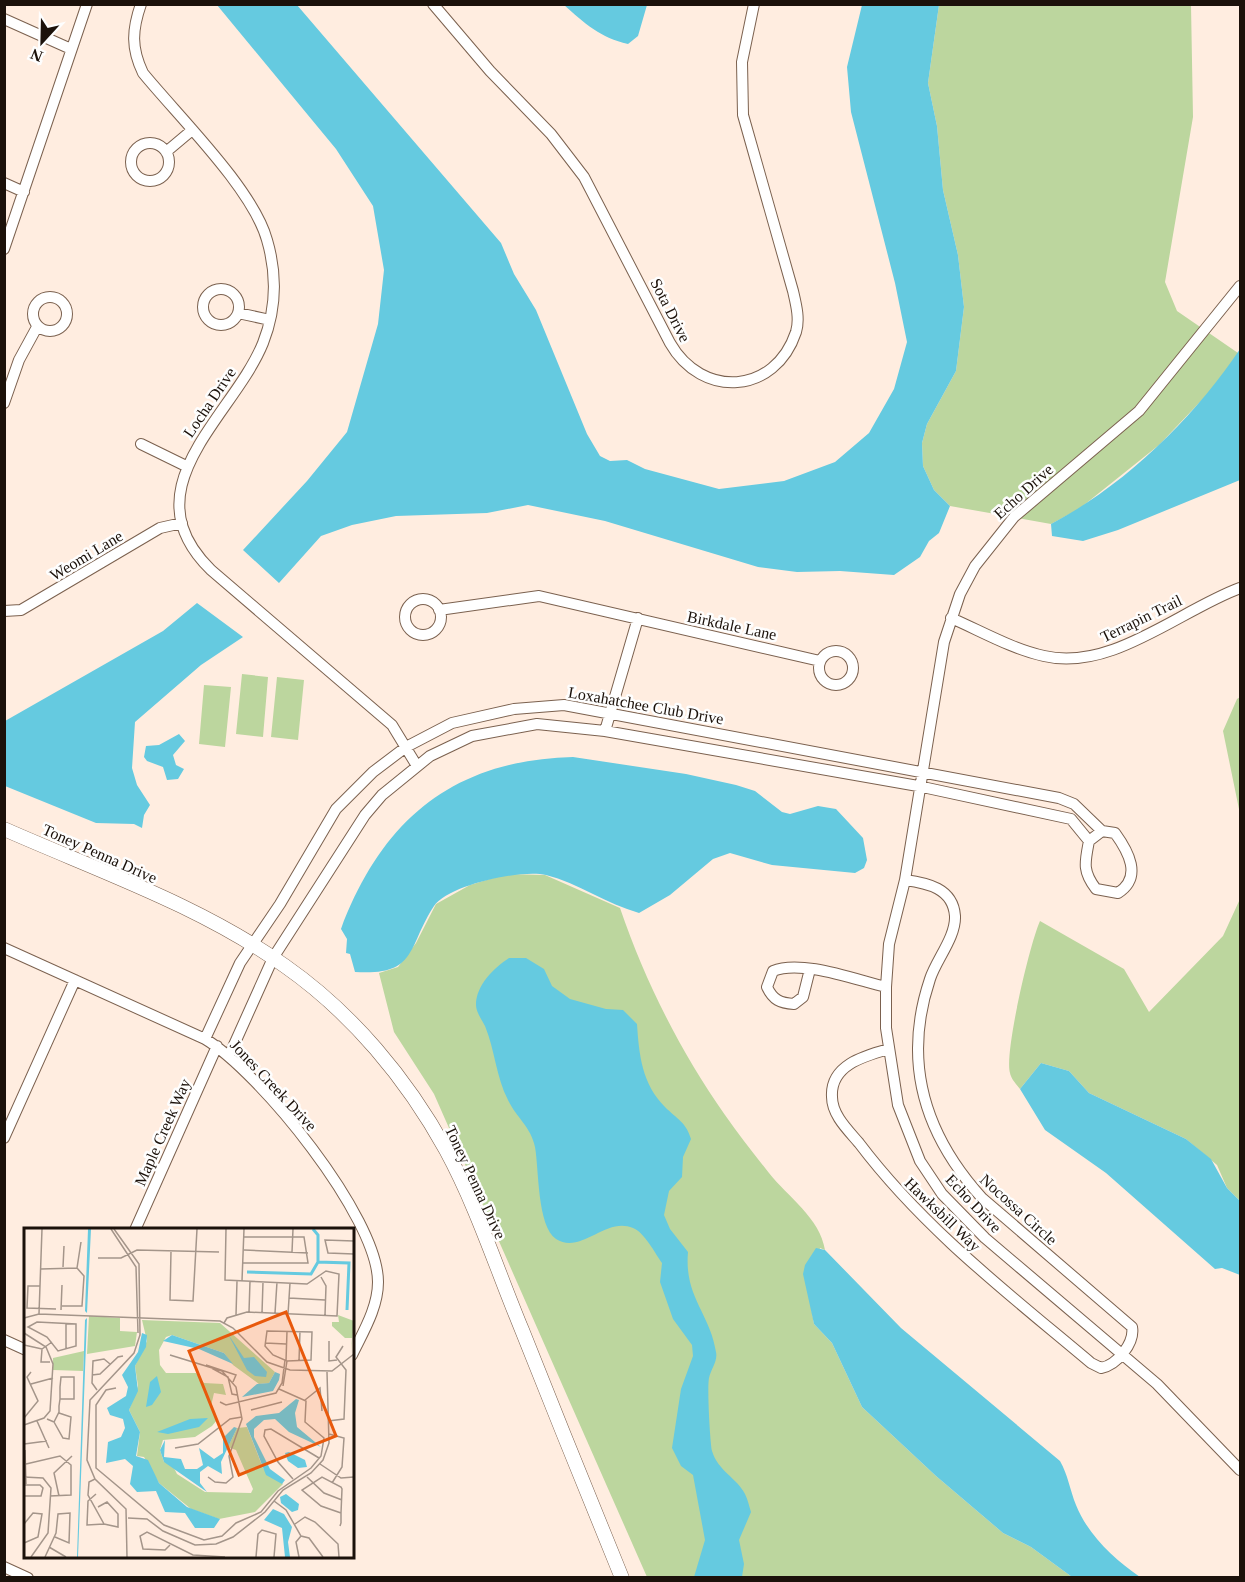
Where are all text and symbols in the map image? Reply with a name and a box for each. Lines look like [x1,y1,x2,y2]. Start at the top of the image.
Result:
north arrow [12,12,72,72]
text: N [28,45,45,65]
street label: Sota Drive [647,276,694,345]
street label: Locha Drive [180,364,239,440]
street label: Echo Drive [990,461,1056,522]
street label: Weomi Lane [47,527,126,584]
street label: Terrapin Trail [1098,591,1186,646]
street label: Birkdale Lane [686,608,778,643]
street label: Loxahatchee Club Drive [567,683,725,728]
street label: Toney Penna Drive [40,821,160,887]
street label: Jones Creek Drive [227,1036,320,1134]
street label: Maple Creek Way [131,1076,195,1189]
street label: Toney Penna Drive [441,1123,509,1242]
street label: Nocossa Circle [977,1170,1061,1248]
street label: Echo Drive [942,1171,1005,1236]
street label: Hawksbill Way [901,1174,984,1255]
inset map [24,1228,354,1558]

